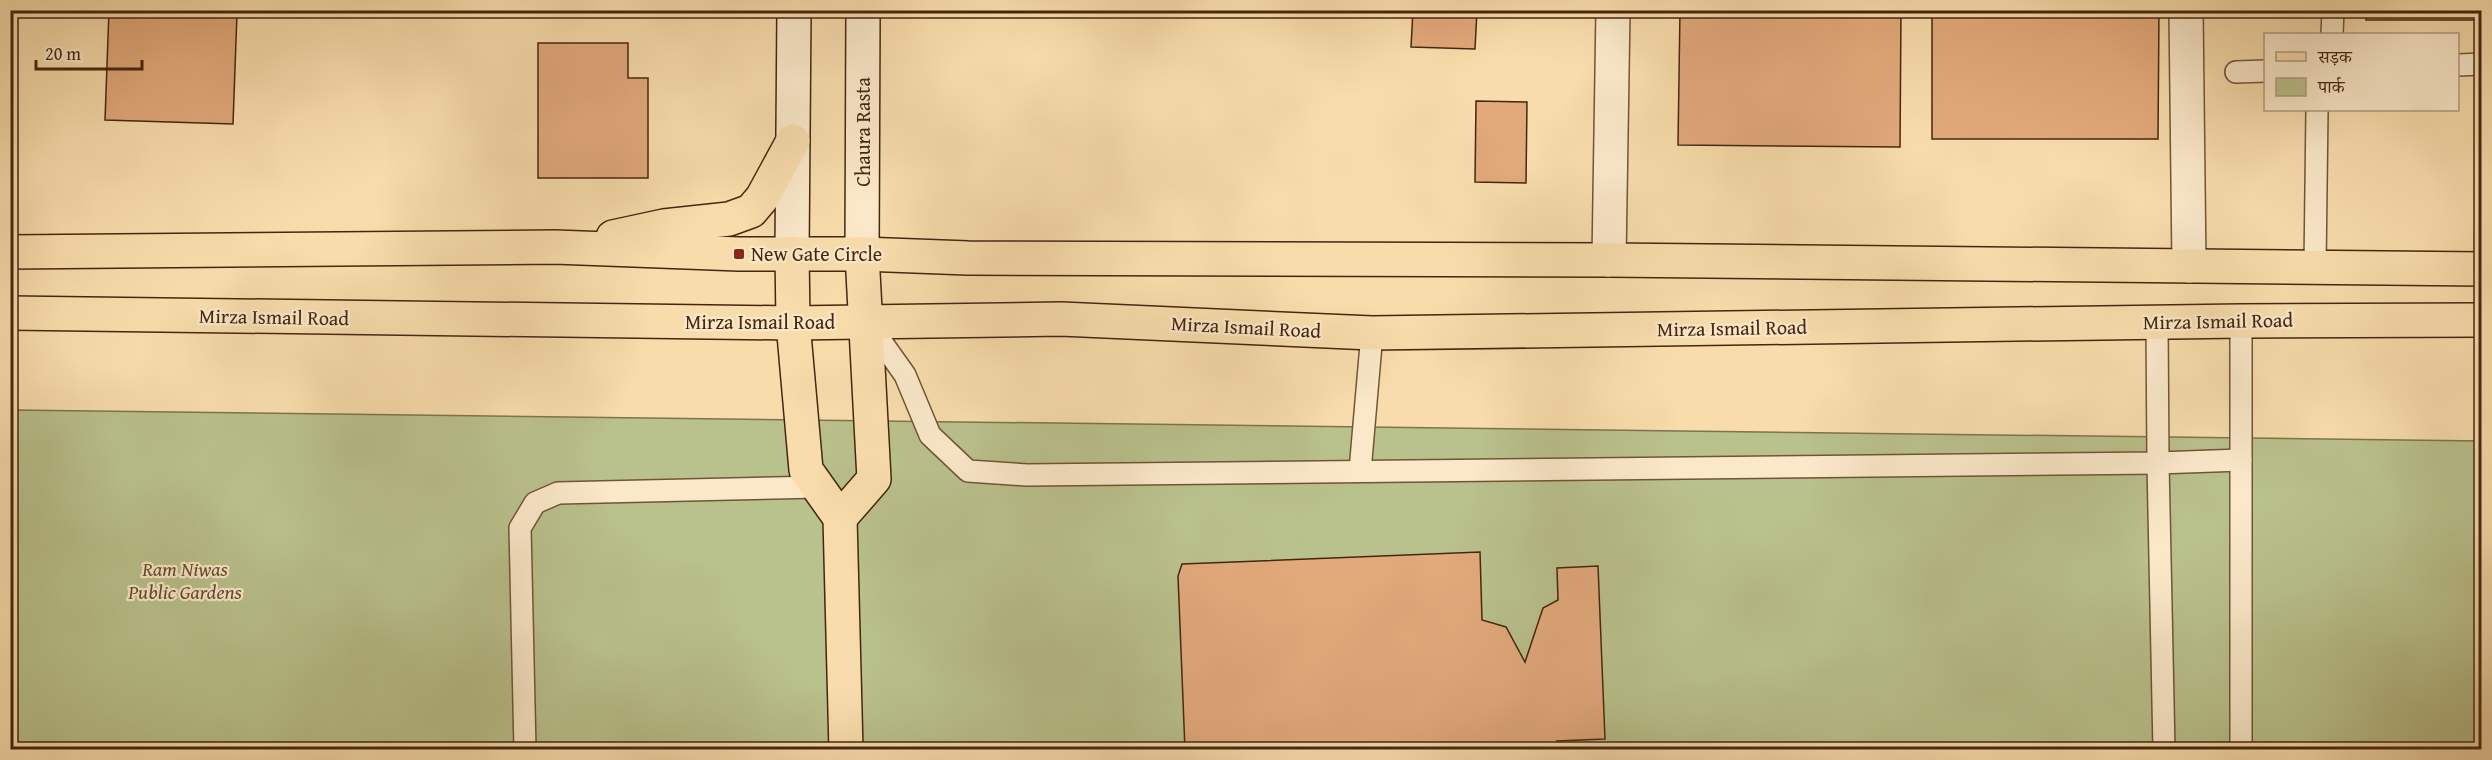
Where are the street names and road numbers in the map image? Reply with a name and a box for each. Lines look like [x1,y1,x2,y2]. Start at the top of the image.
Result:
street label: Chaura Rasta [848,77,877,187]
street label: Mirza Ismail Road [199,301,350,332]
street label: Mirza Ismail Road [2143,305,2294,336]
street label: Mirza Ismail Road [685,307,835,336]
street label: Mirza Ismail Road [1170,308,1322,345]
street label: Mirza Ismail Road [1657,312,1808,343]

